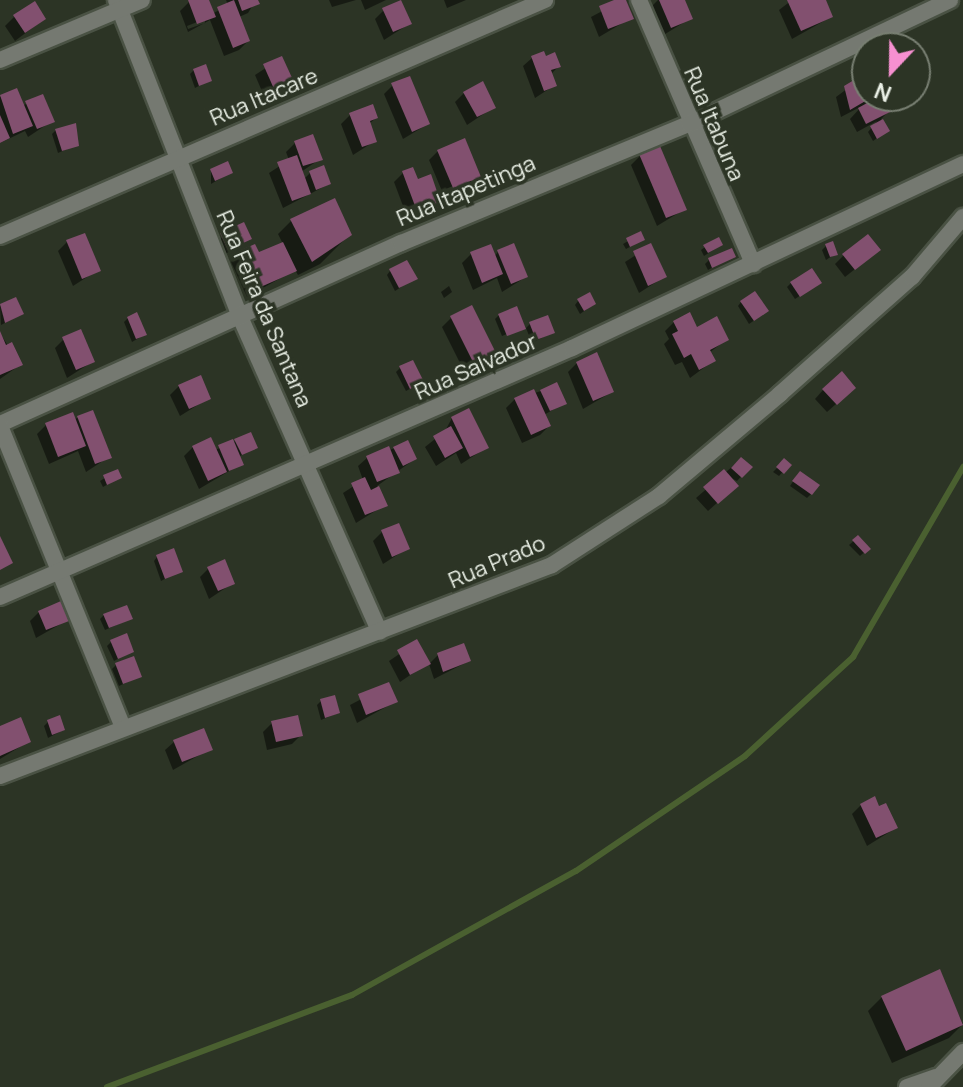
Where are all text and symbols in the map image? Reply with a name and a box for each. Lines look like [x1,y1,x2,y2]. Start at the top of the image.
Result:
north arrow [851,32,931,112]
street label: Rua Itacare [206,62,322,132]
street label: Rua Itabuna [678,63,750,185]
text: N [870,76,896,109]
street label: Rua Itapetinga [393,150,539,232]
street label: Rua Feira da Santana [211,207,317,411]
street label: Rua Salvador [411,328,541,406]
street label: Rua Prado [445,530,549,594]

